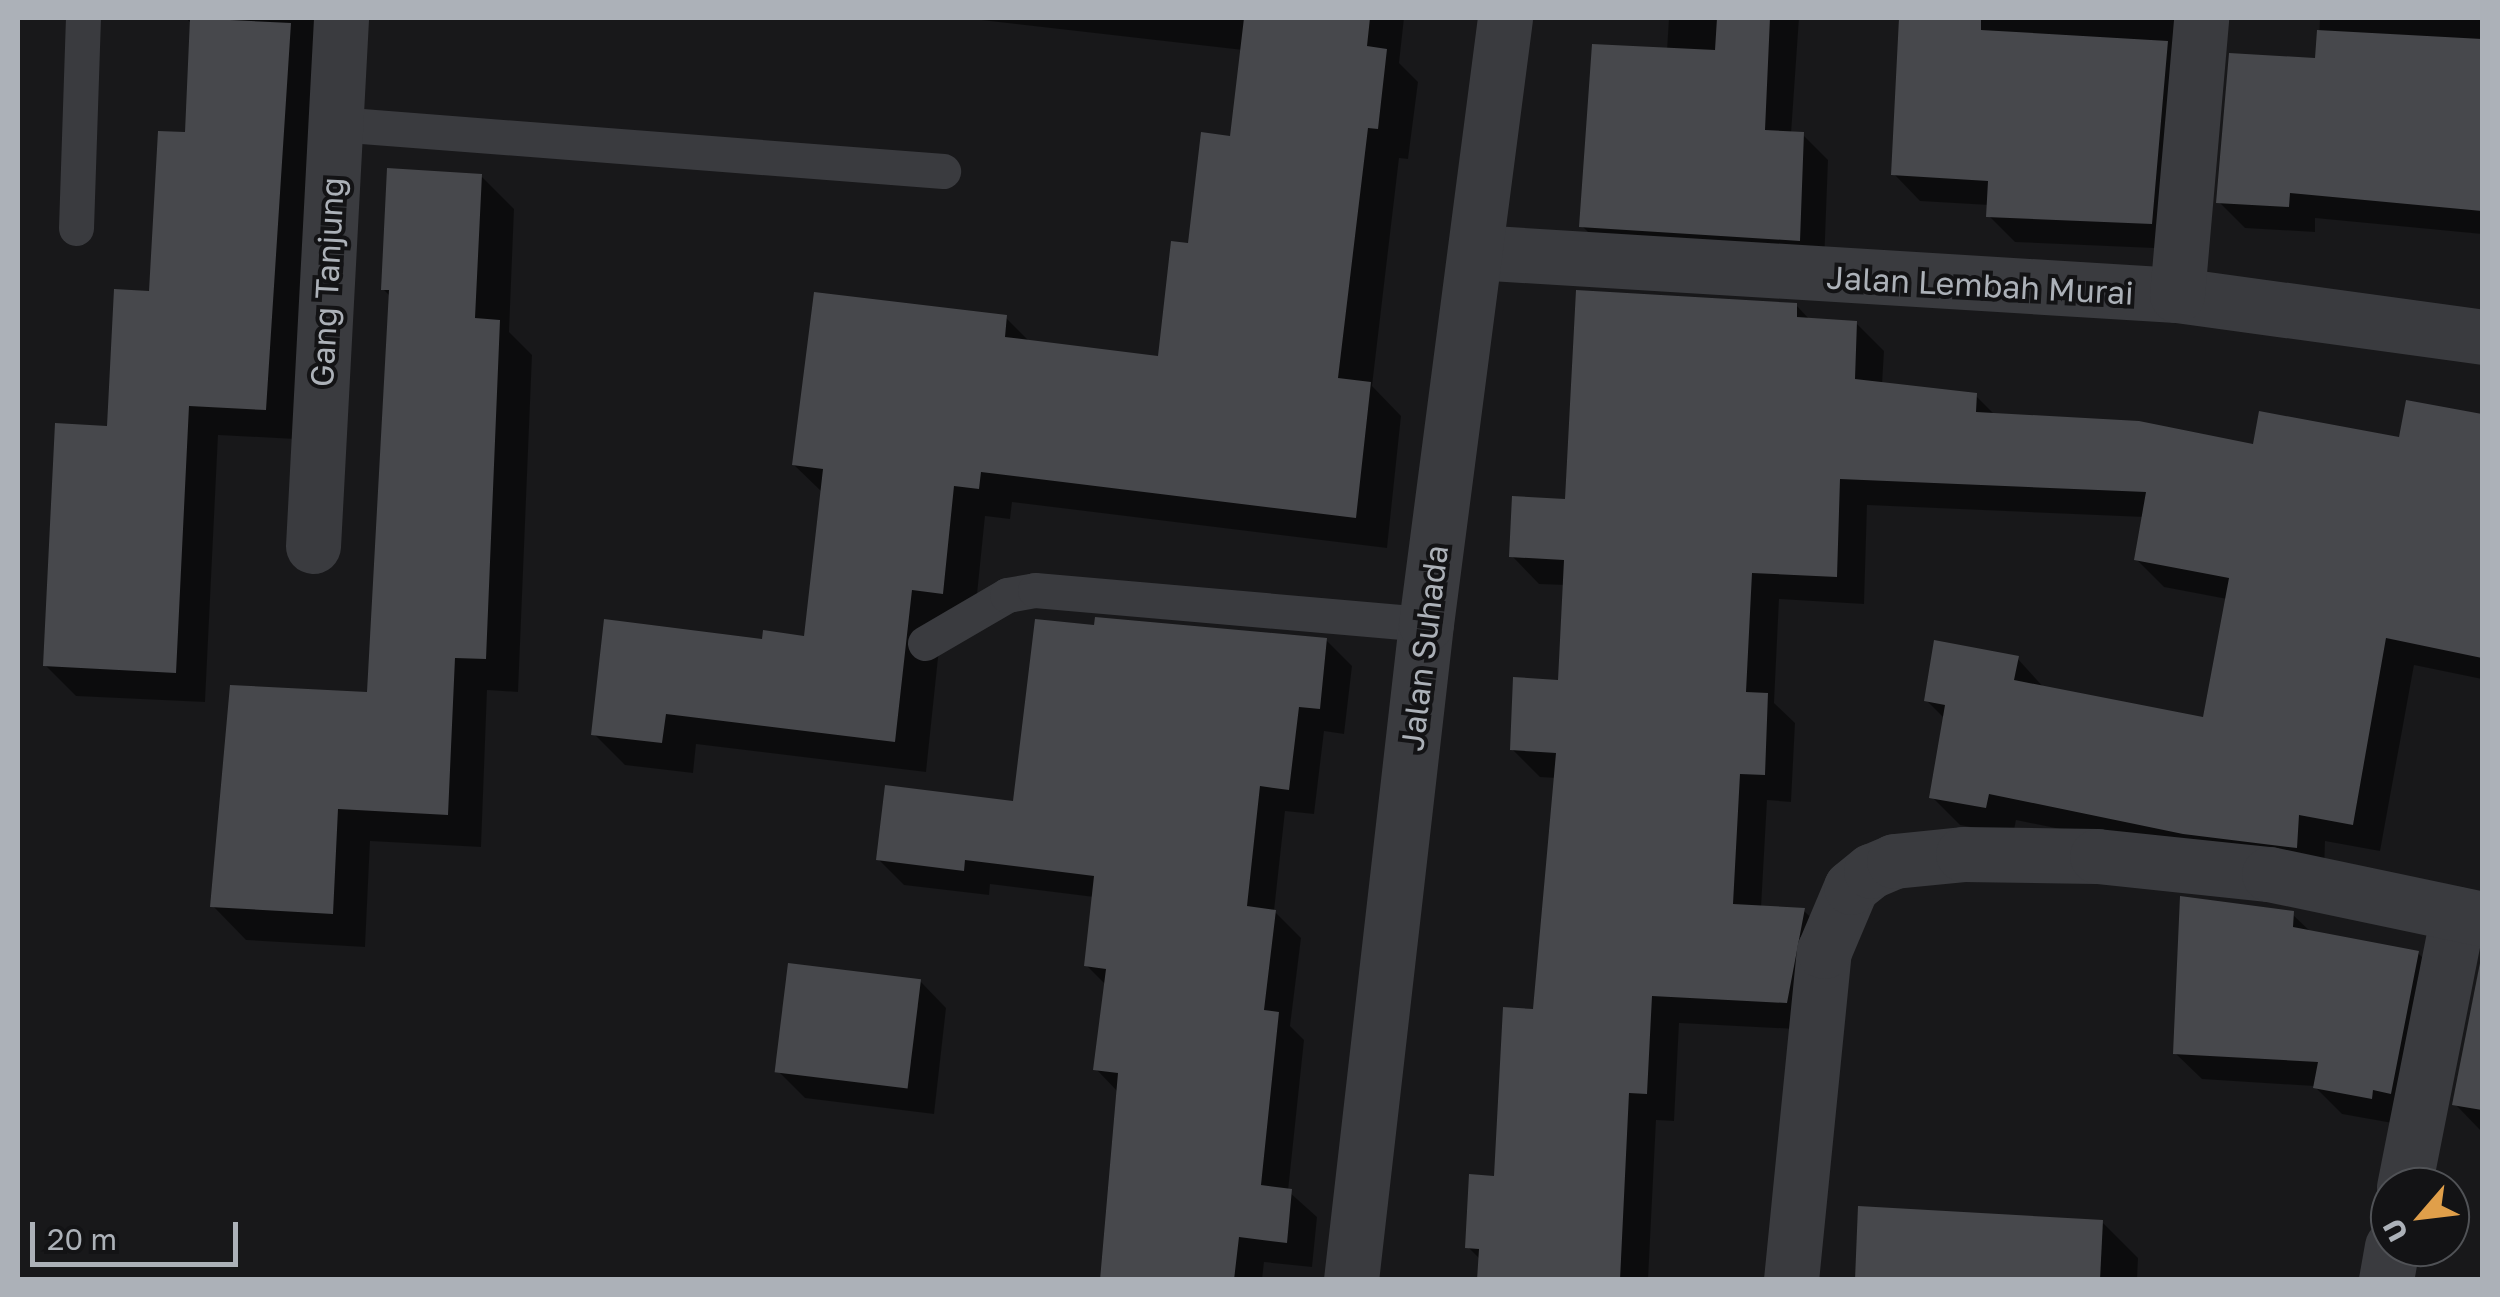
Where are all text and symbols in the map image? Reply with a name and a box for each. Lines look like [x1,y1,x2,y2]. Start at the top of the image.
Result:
street label: Gang Tanjung [302,176,352,388]
street label: Jalan Lembah Murai [1825,258,2135,312]
street label: Jalan Suhada [1392,543,1456,753]
north arrow [2370,1167,2470,1267]
scale bar [35,1202,242,1264]
text: U [2375,1214,2414,1247]
text: 20 m [47,1221,117,1257]

